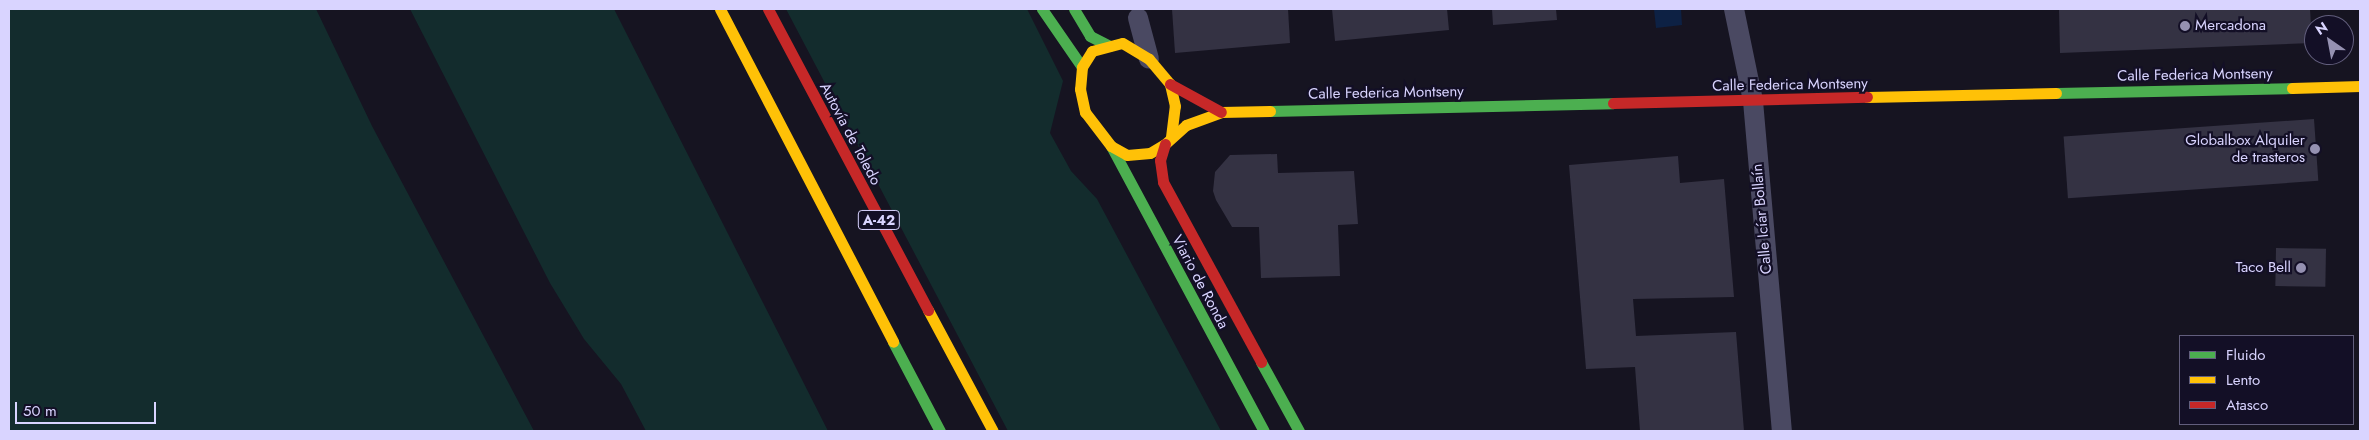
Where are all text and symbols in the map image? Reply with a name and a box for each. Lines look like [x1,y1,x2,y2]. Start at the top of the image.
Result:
north arrow [2304,15,2354,65]
place label: Mercadona [2195,17,2266,35]
text: N [2311,17,2331,40]
marker: Mercadona [2179,20,2191,32]
street label: Calle Federica Montseny [2117,65,2273,85]
street label: Calle Federica Montseny [1712,75,1868,95]
street label: Autovía de Toledo [815,80,885,188]
street label: Calle Federica Montseny [1308,83,1464,103]
place label: Globalbox Alquiler de trasteros [2185,131,2305,166]
marker: Globalbox Alquiler de trasteros [2309,143,2321,155]
street label: Calle Icíar Bollaín [1748,163,1776,275]
road number: A-42 [858,208,900,232]
street label: Viario de Ronda [1168,232,1232,332]
place label: Taco Bell [2235,259,2291,277]
marker: Taco Bell [2295,262,2307,274]
legend [2179,335,2354,425]
text: Fluido [2226,344,2265,366]
text: Lento [2226,369,2260,391]
scale bar [18,392,159,424]
text: Atasco [2226,394,2268,416]
text: 50 m [23,400,57,422]

